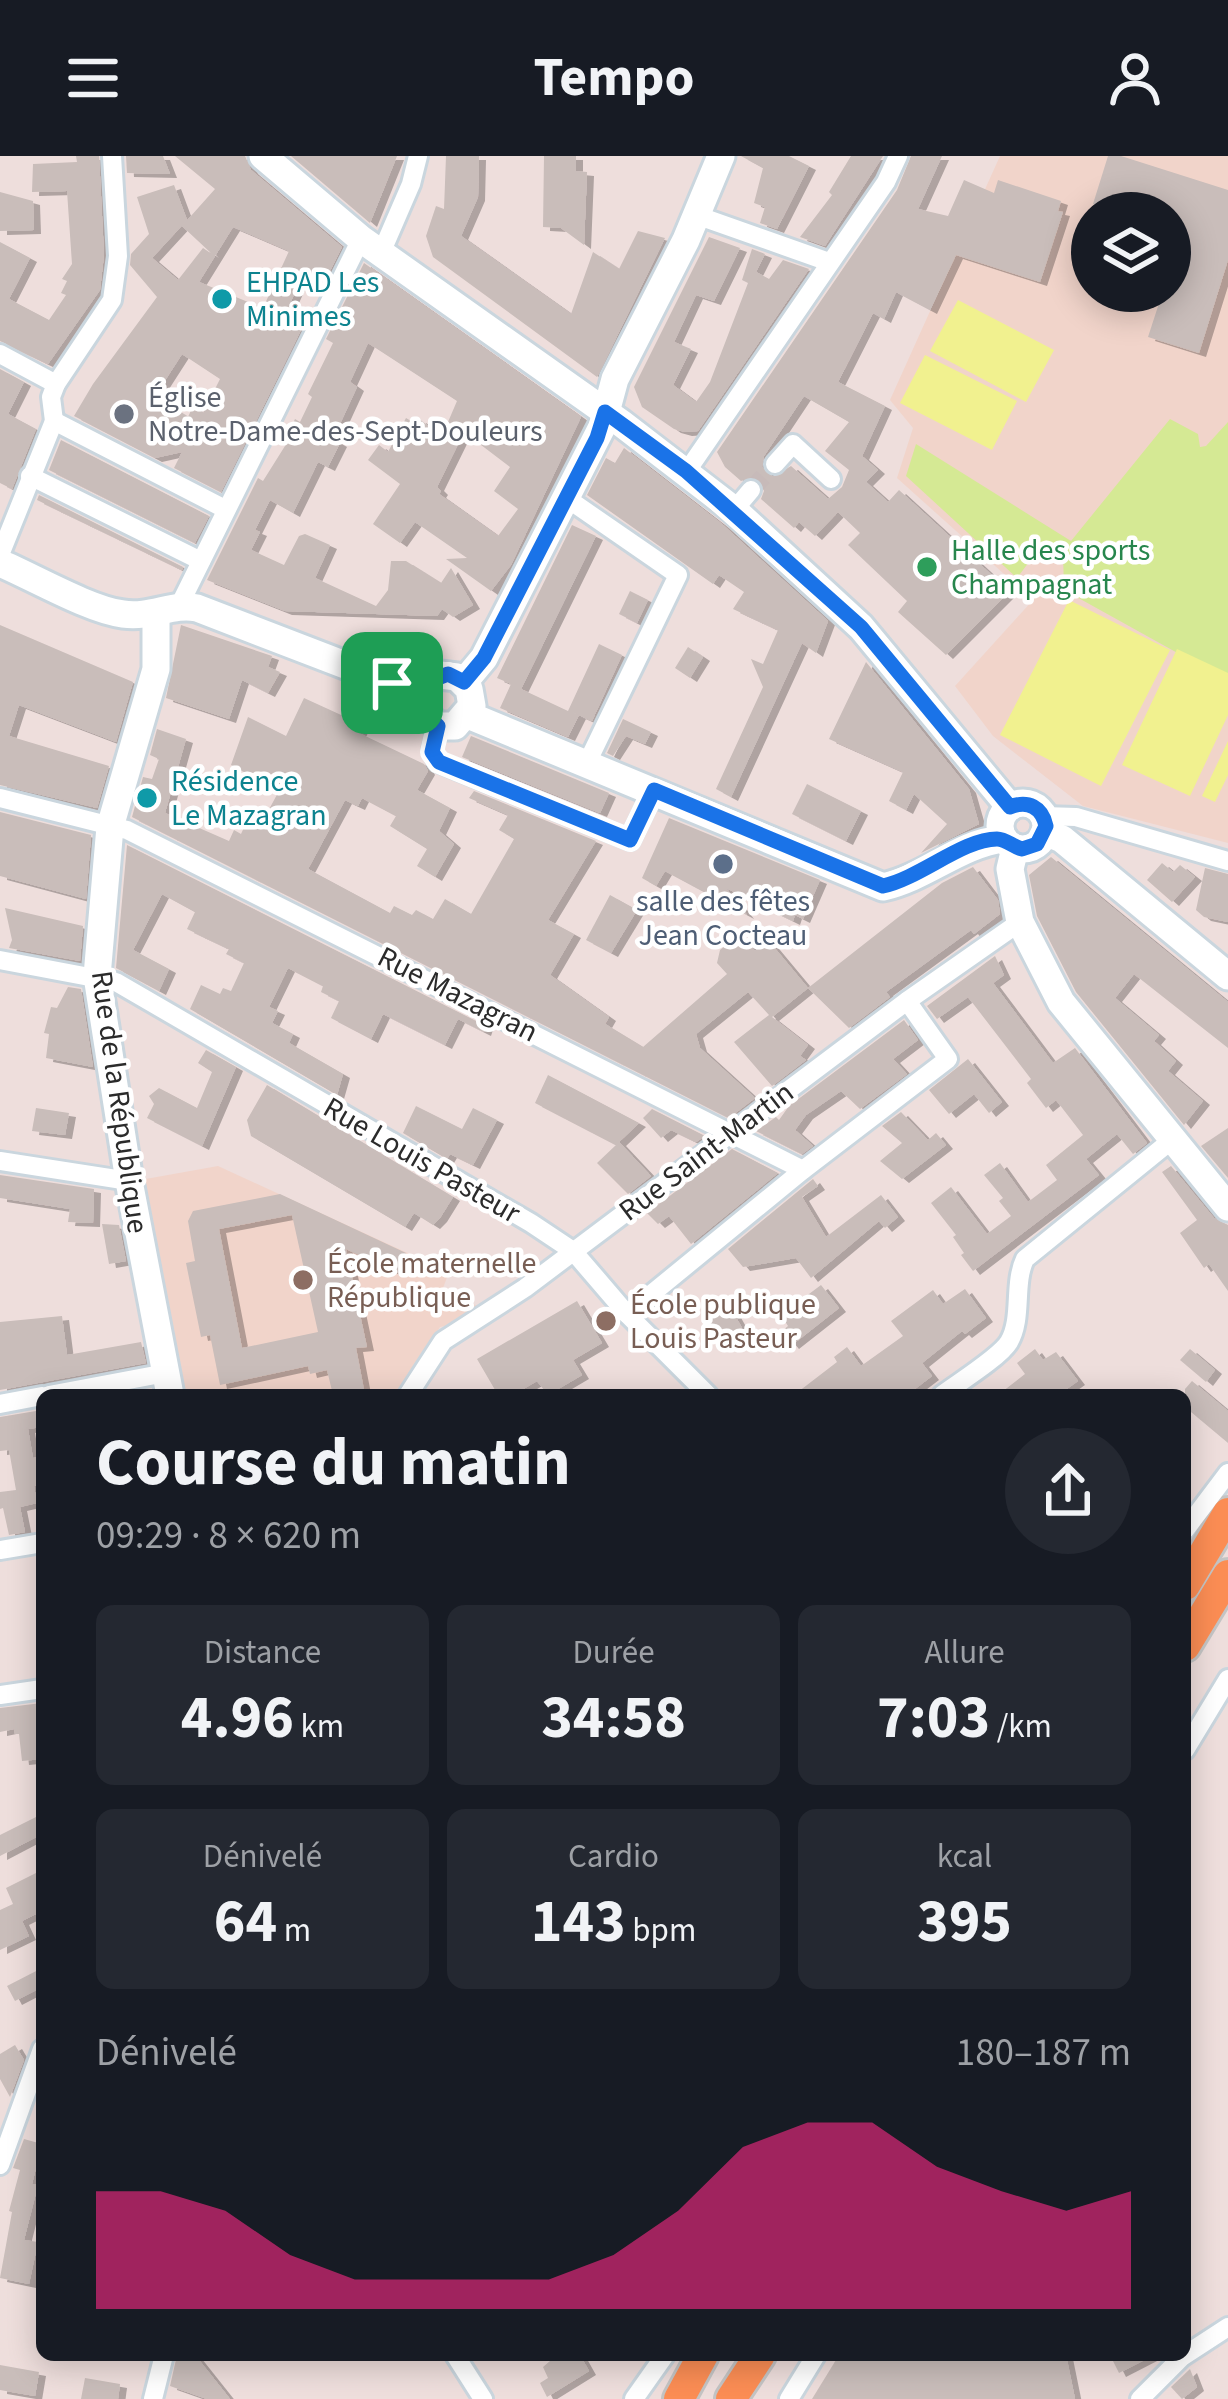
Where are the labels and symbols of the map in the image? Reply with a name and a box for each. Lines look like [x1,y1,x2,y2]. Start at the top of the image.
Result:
place label: EHPAD Les Minimes [246,261,379,338]
marker: EHPAD Les Minimes [209,286,235,312]
place label: Église Notre-Dame-des-Sept-Douleurs [148,376,543,453]
marker: Église Notre-Dame-des-Sept-Douleurs [111,401,137,427]
place label: Halle des sports Champagnat [951,529,1150,606]
marker: Halle des sports Champagnat [914,554,940,580]
pin [341,632,443,734]
place label: Résidence Le Mazagran [171,760,327,837]
marker: Résidence Le Mazagran [134,785,160,811]
marker: salle des fêtes Jean Cocteau [710,851,736,877]
place label: salle des fêtes Jean Cocteau [636,880,810,957]
street label: Rue Mazagran [370,936,545,1053]
street label: Rue de la République [80,968,159,1236]
street label: Rue Saint-Martin [610,1071,803,1232]
street label: Rue Louis Pasteur [315,1087,529,1235]
place label: École maternelle République [327,1242,536,1319]
marker: École maternelle République [290,1267,316,1293]
place label: École publique Louis Pasteur [630,1283,816,1360]
marker: École publique Louis Pasteur [593,1308,619,1334]

